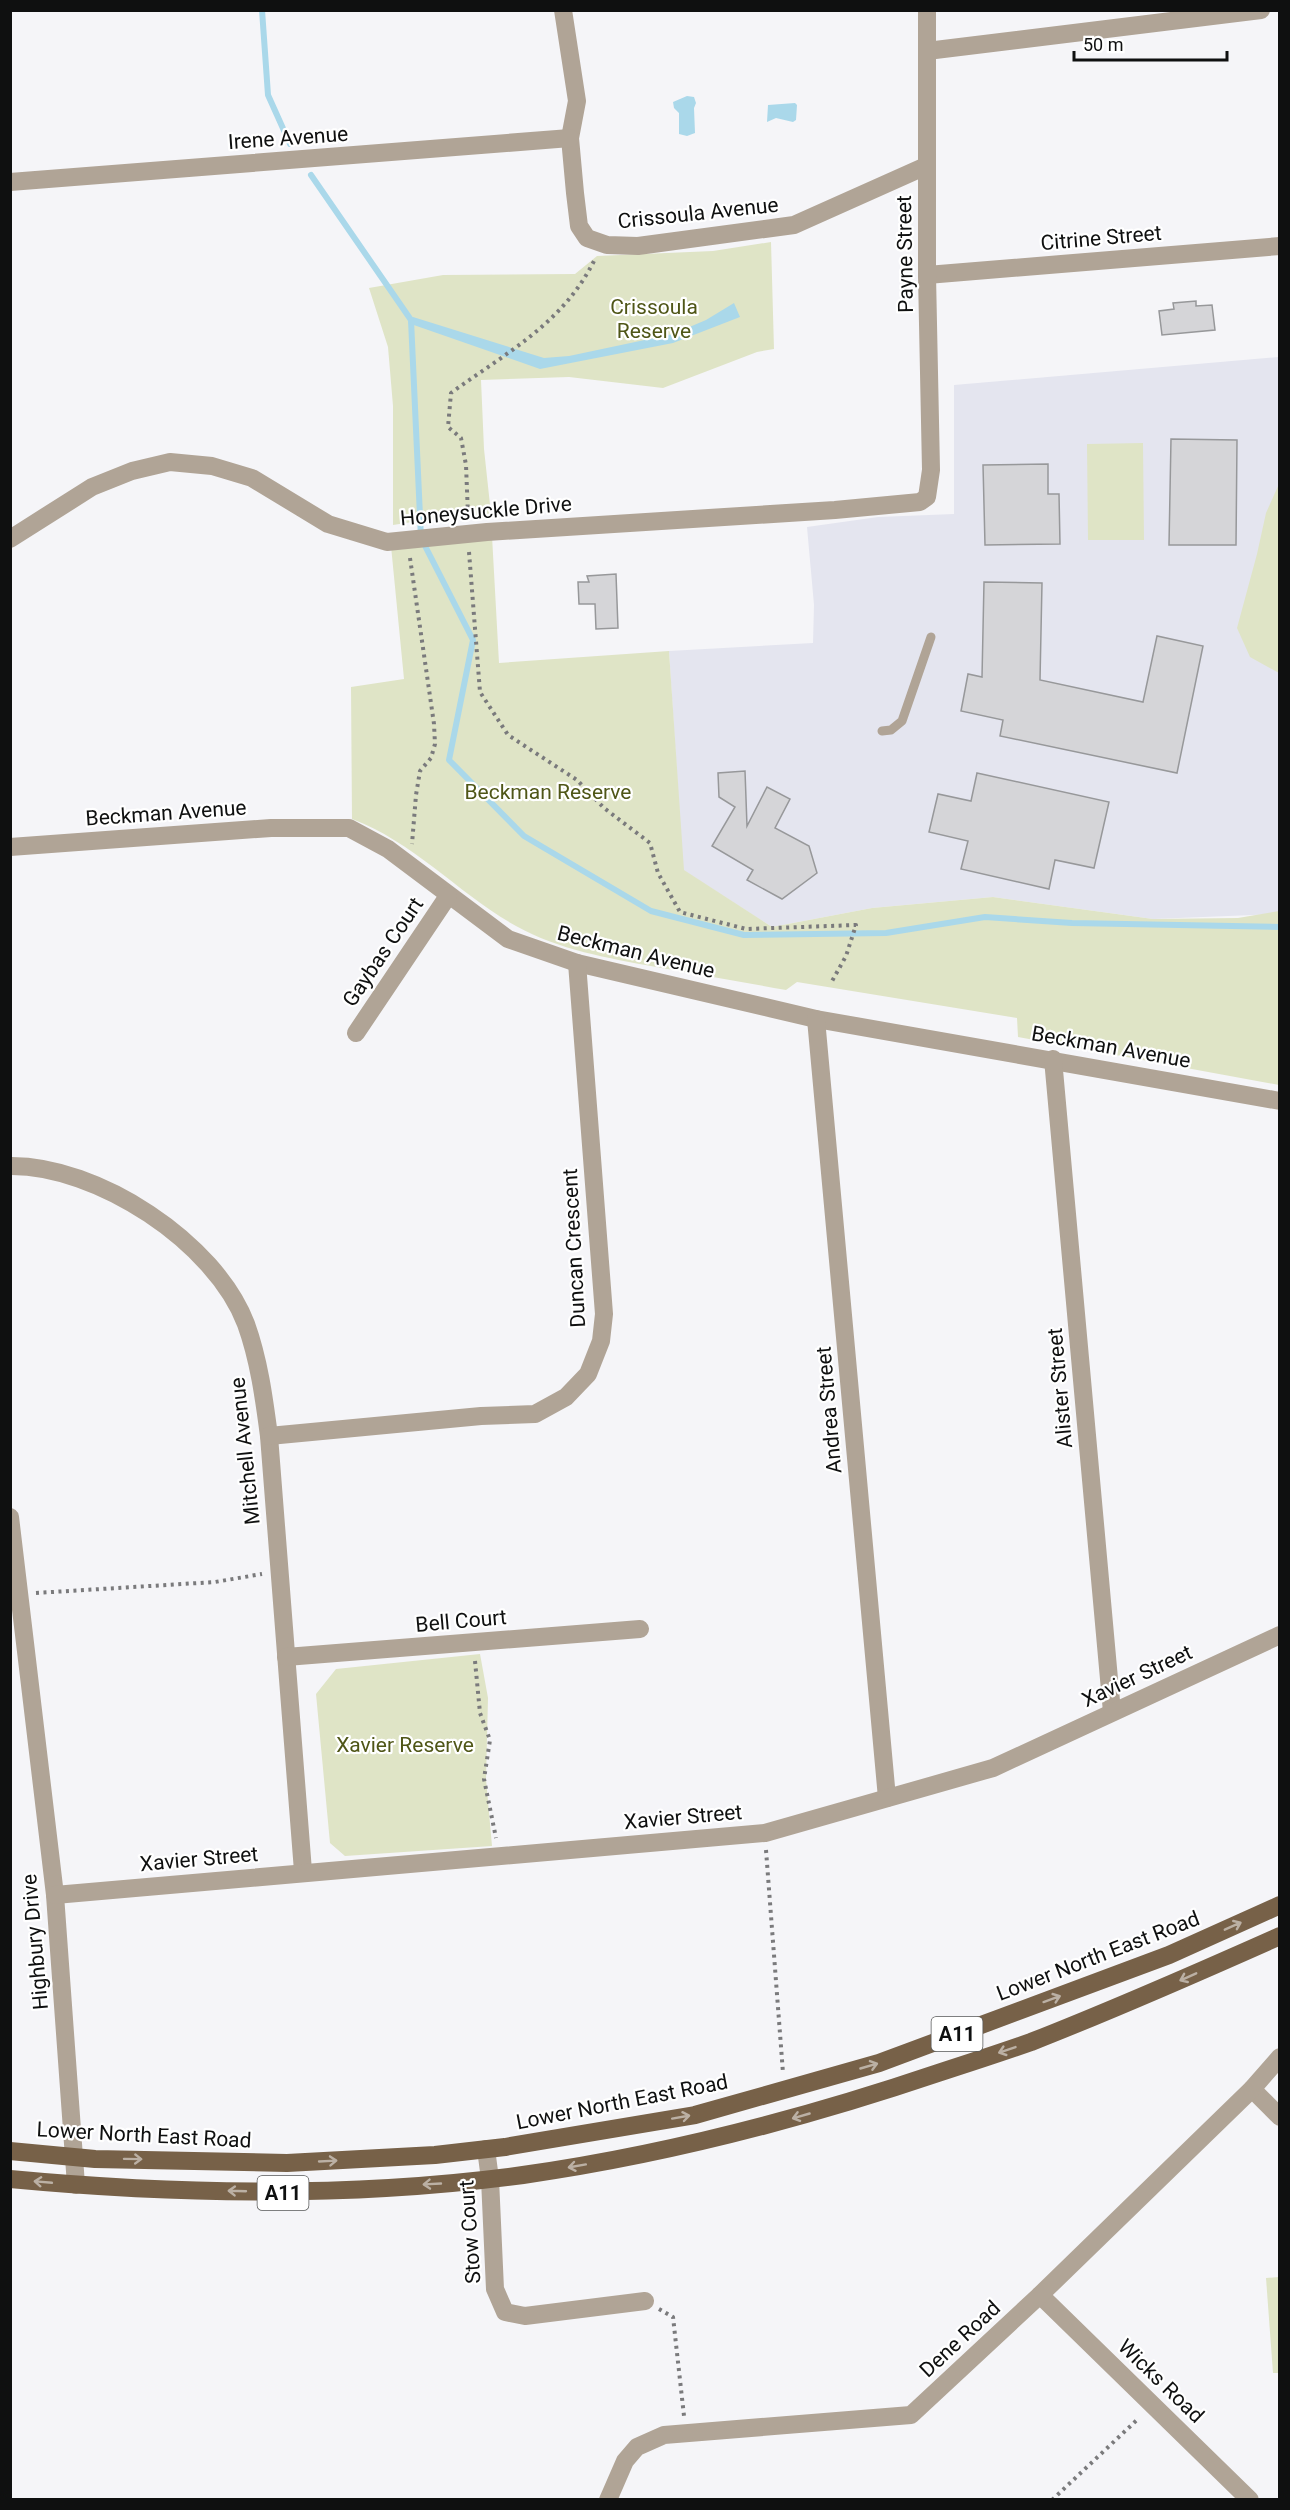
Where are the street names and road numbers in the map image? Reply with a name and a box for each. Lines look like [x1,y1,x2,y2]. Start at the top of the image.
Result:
street label: Irene Avenue [227,122,349,154]
street label: Crissoula Avenue [616,193,780,233]
street label: Payne Street [892,195,918,313]
street label: Citrine Street [1040,221,1163,255]
street label: Honeysuckle Drive [399,492,573,530]
street label: Beckman Avenue [85,795,247,831]
street label: Gaybas Court [338,893,428,1011]
street label: Beckman Avenue [555,921,717,983]
street label: Beckman Avenue [1030,1021,1192,1073]
street label: Duncan Crescent [558,1168,590,1328]
street label: Alister Street [1043,1327,1077,1449]
street label: Andrea Street [811,1345,846,1474]
street label: Mitchell Avenue [225,1376,265,1526]
street label: Bell Court [414,1605,508,1637]
street label: Xavier Street [1078,1640,1196,1712]
street label: Xavier Street [623,1800,743,1834]
street label: Xavier Street [139,1842,259,1876]
street label: Highbury Drive [17,1873,53,2011]
street label: Lower North East Road [993,1906,1203,2006]
road number: A11 [932,2017,982,2051]
street label: Lower North East Road [514,2070,730,2134]
street label: Lower North East Road [36,2117,252,2153]
road number: A11 [258,2176,308,2210]
street label: Stow Court [454,2179,486,2285]
street label: Dene Road [915,2296,1005,2382]
street label: Wicks Road [1113,2334,1209,2428]

